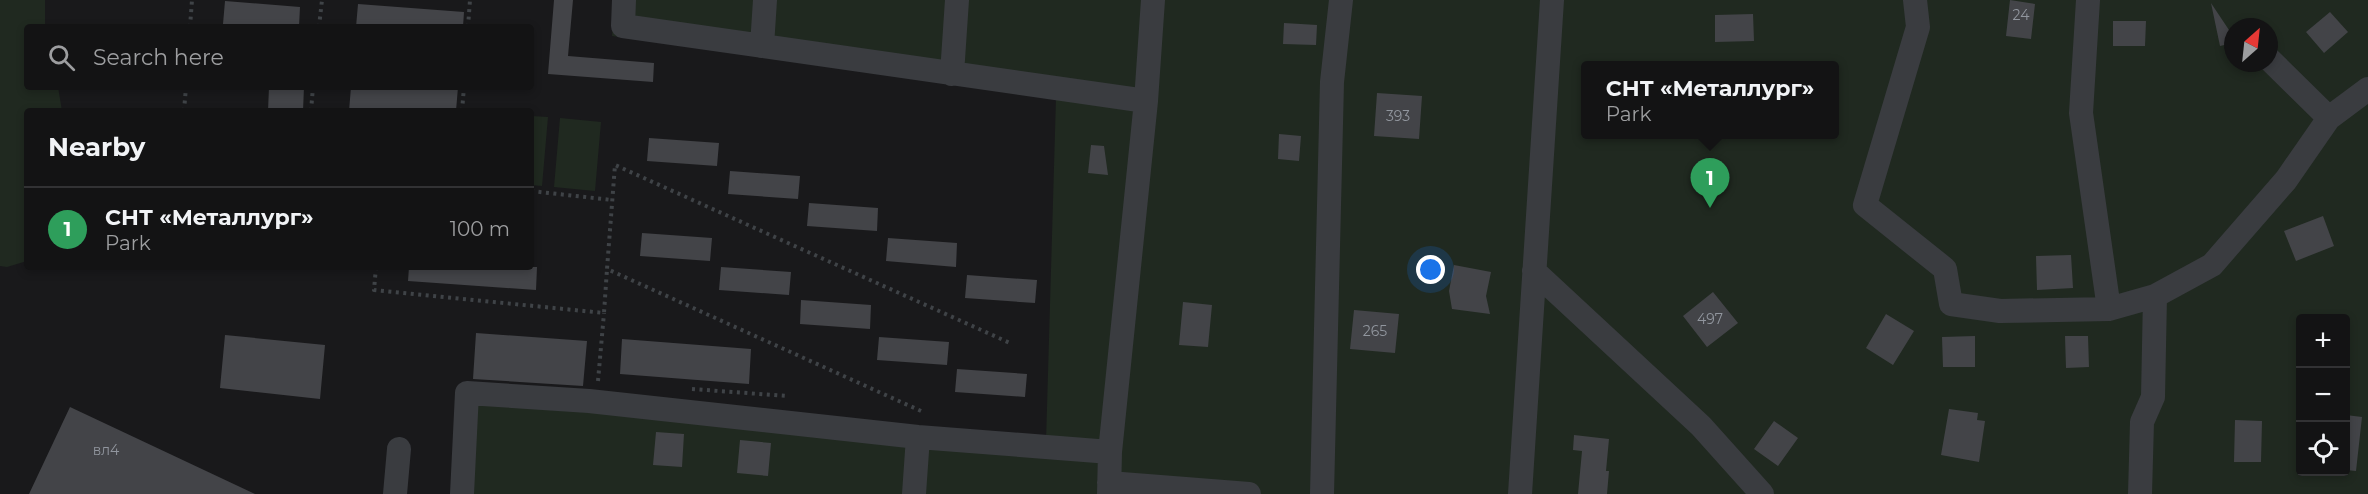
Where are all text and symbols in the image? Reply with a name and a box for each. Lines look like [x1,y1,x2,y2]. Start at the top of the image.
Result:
house number: 24 [2013,6,2030,24]
north arrow [2224,18,2278,72]
search box [24,24,534,90]
icon: search [45,41,78,74]
text: Search here [93,44,224,71]
popup [1581,61,1839,139]
text: СНТ «Металлург» [1606,75,1814,102]
text: Park [1606,102,1651,126]
house number: 393 [1386,107,1410,125]
text: Nearby [48,131,145,163]
pin: 1 [1690,158,1730,208]
text: СНТ «Металлург» [105,204,314,231]
text: 1 [64,217,71,241]
text: 100 m [450,217,510,241]
text: Park [105,231,151,255]
your location [1416,255,1445,284]
house number: 497 [1697,310,1723,328]
map controls [2296,314,2350,476]
button: + [2296,314,2350,368]
house number: 265 [1363,322,1387,340]
button: − [2296,368,2350,422]
button: locate [2296,422,2350,476]
house number: вл4 [93,441,120,459]

